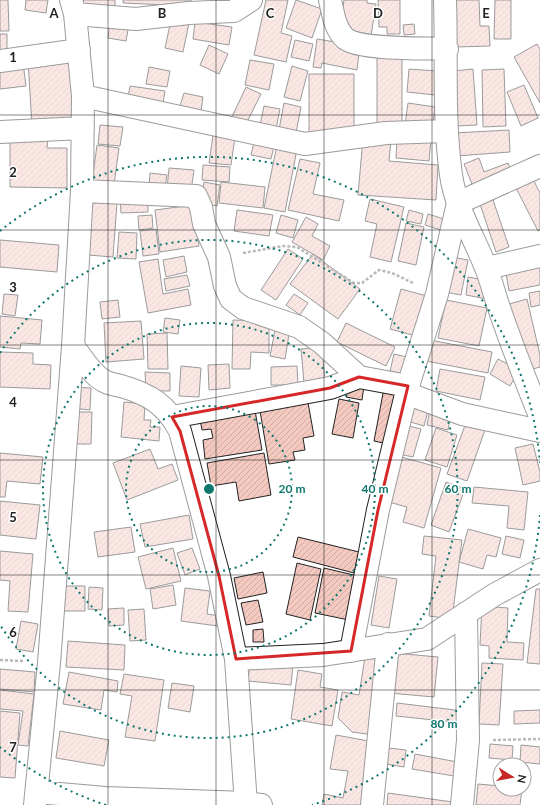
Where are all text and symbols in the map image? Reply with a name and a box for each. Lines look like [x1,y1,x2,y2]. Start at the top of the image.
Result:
text: A [48,5,59,21]
text: B [158,5,167,21]
text: C [266,5,275,21]
text: D [373,5,383,21]
text: E [482,5,490,21]
text: 1 [9,49,17,65]
text: 2 [9,164,17,180]
text: 3 [9,279,17,295]
text: 4 [9,394,17,410]
text: 20 m [279,481,305,496]
text: 40 m [362,481,388,496]
text: 60 m [445,481,471,496]
centre of rings [202,482,216,496]
text: 5 [9,509,17,525]
text: 6 [9,624,17,640]
text: 80 m [431,716,457,731]
text: 7 [9,739,17,755]
north arrow [492,757,532,797]
text: N [515,774,529,784]

